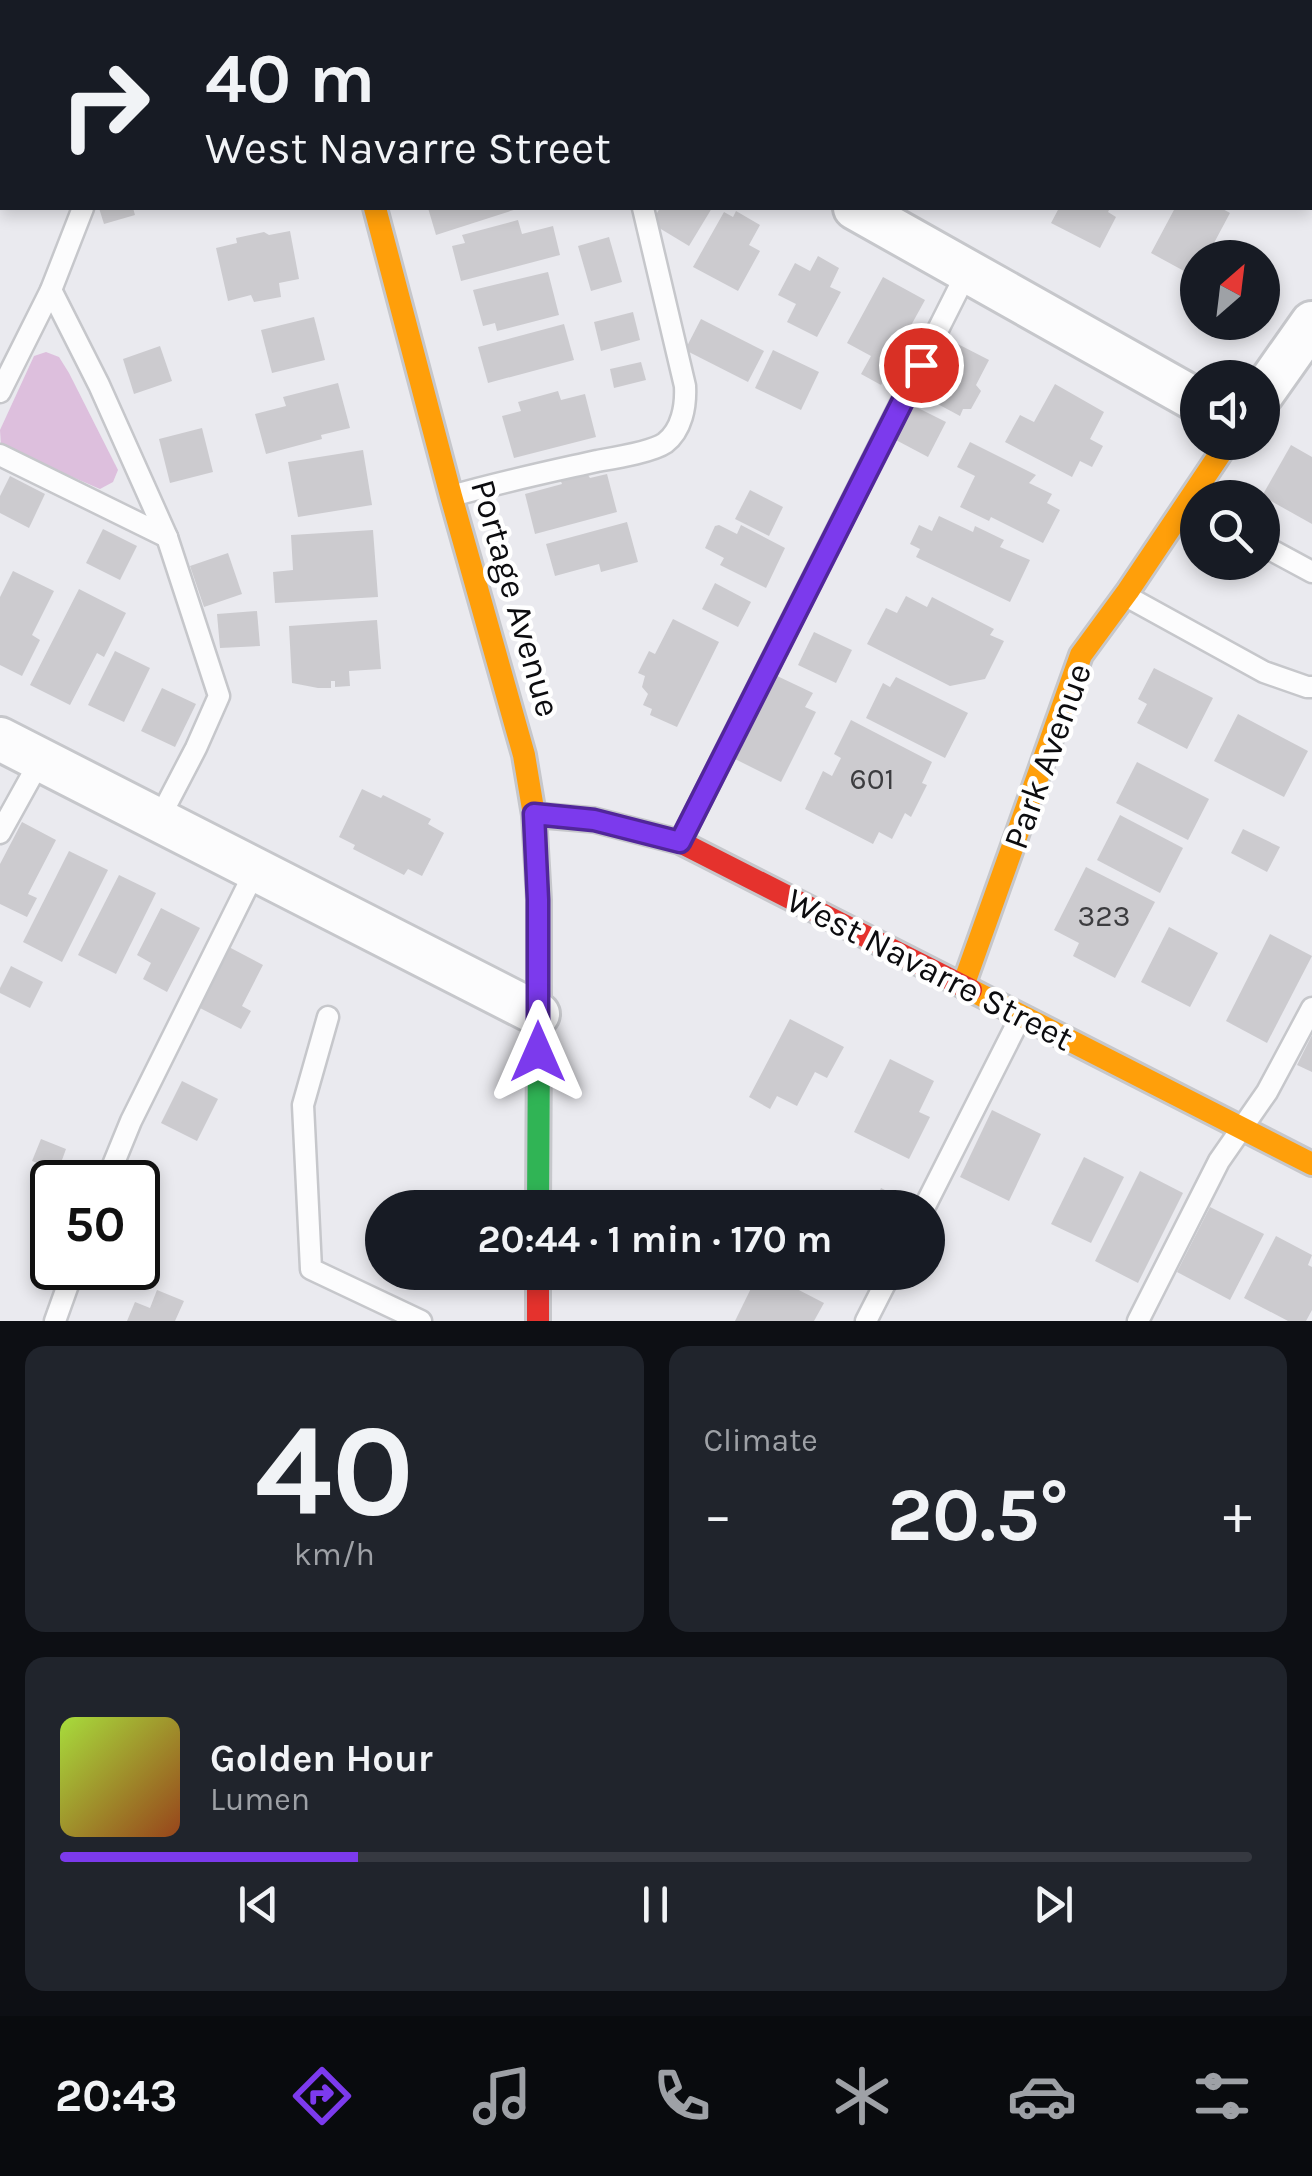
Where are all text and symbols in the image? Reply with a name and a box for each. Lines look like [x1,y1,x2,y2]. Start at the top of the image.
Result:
text: 40 m [205,38,375,120]
icon: right [40,40,170,170]
text: West Navarre Street [205,122,611,174]
north arrow [1180,240,1280,340]
map controls [1180,240,1280,580]
pin [879,323,964,408]
icon: arrive [894,338,949,393]
button: sound [1180,360,1280,460]
street label: Portage Avenue [462,475,569,721]
button: search [1180,480,1280,580]
street label: Park Avenue [995,658,1100,855]
house number: 601 [850,761,894,797]
street label: West Navarre Street [780,880,1080,1059]
house number: 323 [1078,898,1130,934]
position arrow [486,1000,590,1104]
speed limit sign: 50 [30,1160,160,1290]
text: 20:44 · 1 min · 170 m [478,1217,832,1262]
text: 40 [254,1395,414,1547]
text: Climate [704,1422,818,1459]
text: 20.5° [887,1471,1069,1559]
text: − [704,1483,732,1547]
text: + [1223,1483,1252,1547]
text: km/h [294,1536,375,1573]
text: Golden Hour [210,1736,433,1781]
text: Lumen [210,1781,310,1818]
icon: previous [231,1877,286,1932]
icon: pause [628,1877,683,1932]
icon: next [1026,1877,1081,1932]
icon: directions [287,2061,357,2131]
icon: music [467,2061,537,2131]
icon: phone [647,2061,717,2131]
icon: climate [827,2061,897,2131]
icon: car [1007,2061,1077,2131]
icon: filters [1187,2061,1257,2131]
text: 20:43 [55,2070,178,2122]

